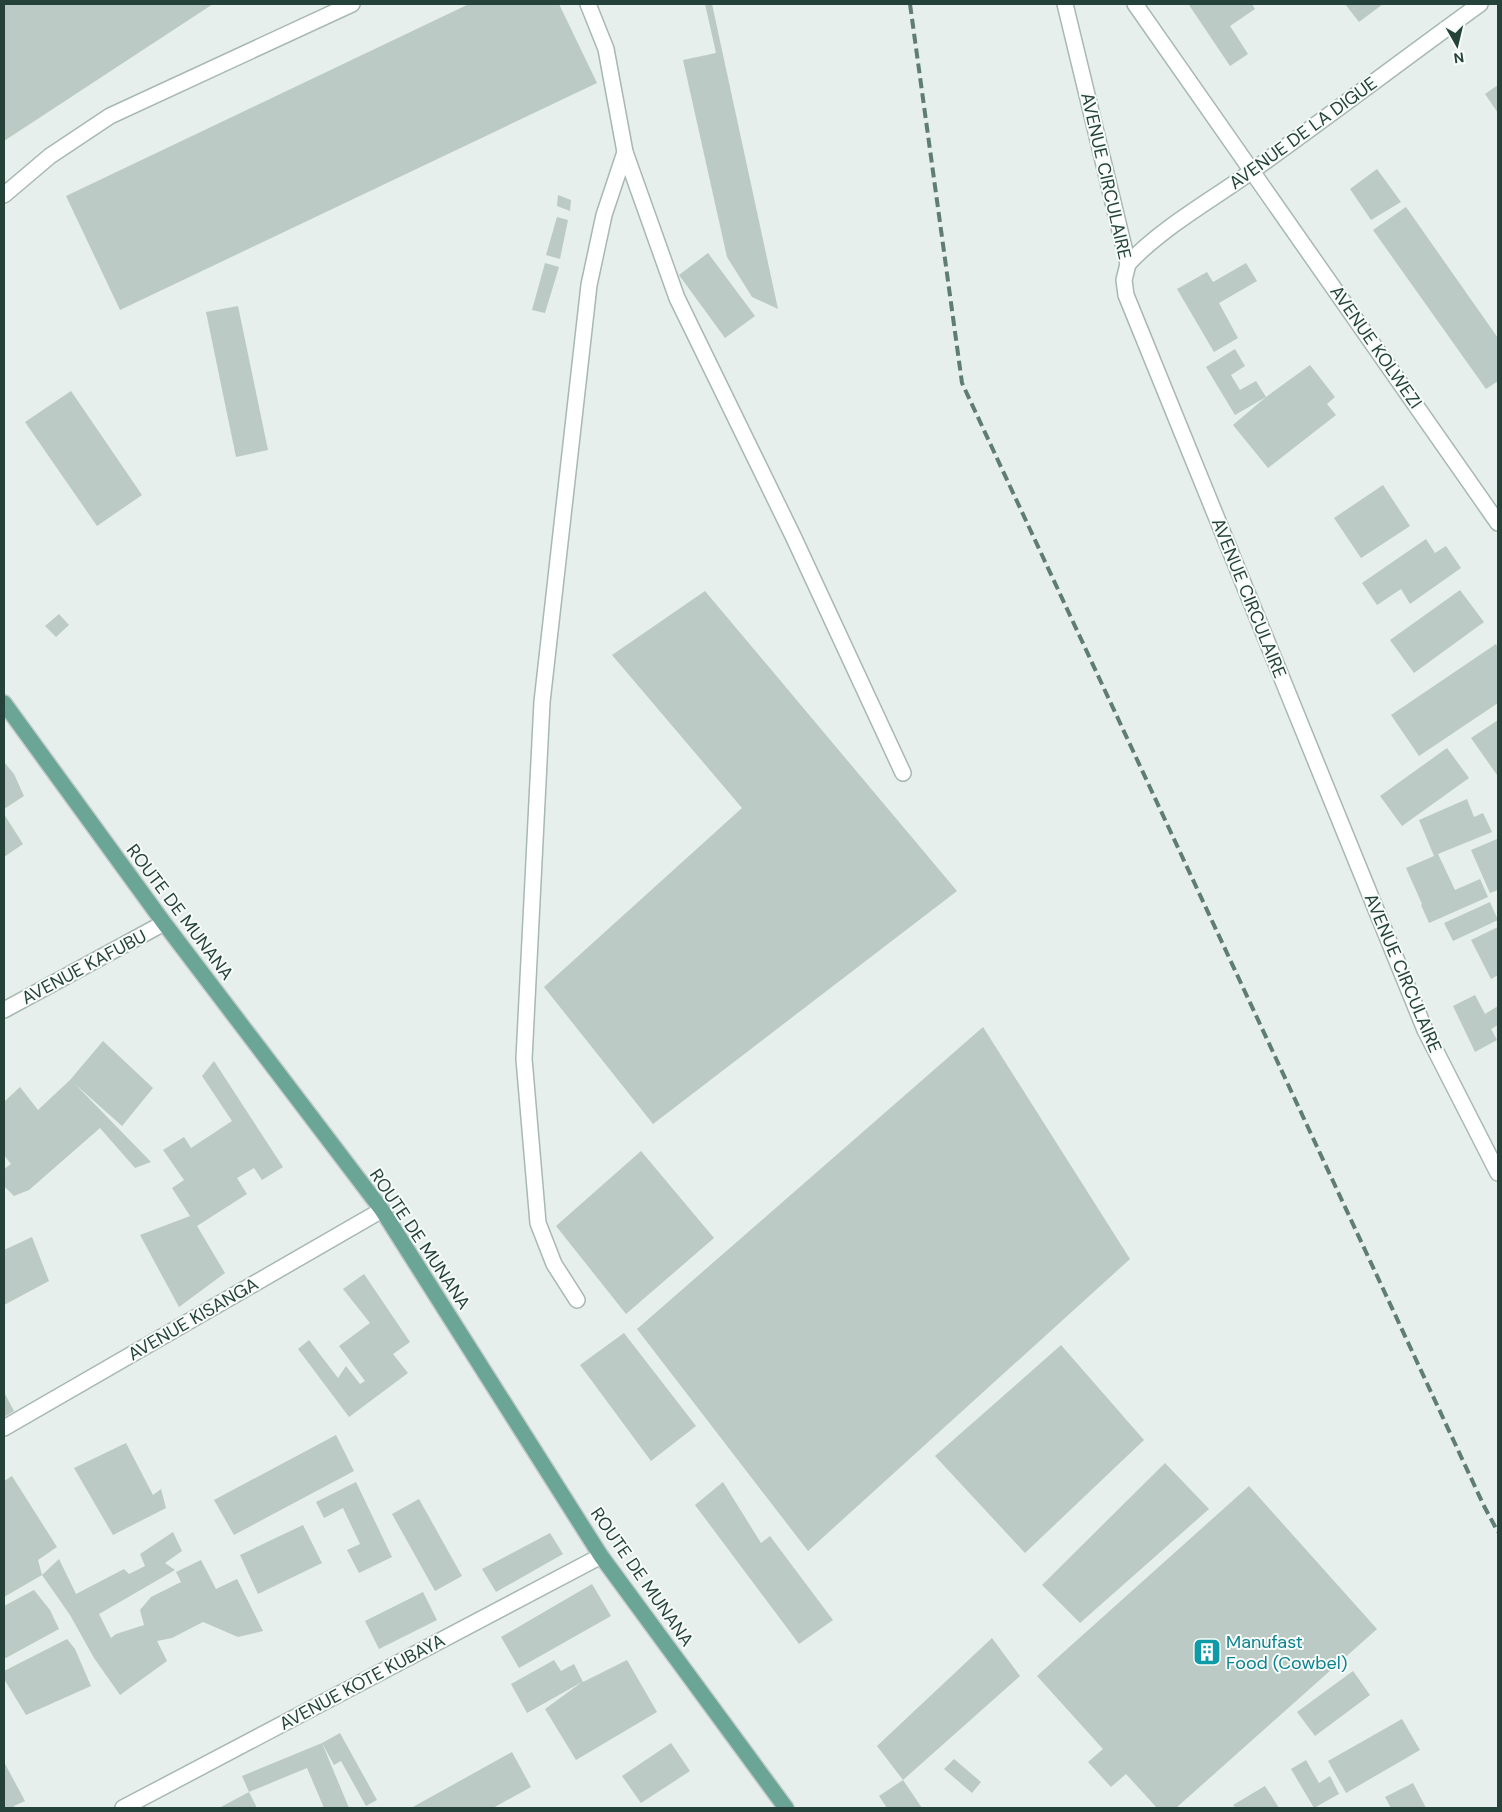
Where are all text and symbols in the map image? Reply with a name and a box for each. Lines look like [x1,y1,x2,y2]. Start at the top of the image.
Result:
north arrow [1432,20,1482,70]
text: N [1452,48,1465,67]
street label: AVENUE DE LA DIGUE [1224,71,1382,195]
street label: AVENUE CIRCULAIRE [1075,90,1137,262]
street label: AVENUE KOLWEZI [1325,281,1427,413]
street label: AVENUE CIRCULAIRE [1206,514,1292,682]
street label: ROUTE DE MUNANA [121,839,239,985]
street label: AVENUE CIRCULAIRE [1359,890,1447,1056]
street label: AVENUE KAFUBU [17,924,151,1010]
street label: ROUTE DE MUNANA [364,1164,476,1314]
street label: AVENUE KISANGA [123,1272,263,1366]
street label: ROUTE DE MUNANA [585,1503,699,1651]
street label: AVENUE KOTE KUBAYA [275,1628,449,1736]
place label: Manufast Food (Cowbel) [1226,1630,1347,1675]
building icon: Manufast Food (Cowbel) [1192,1637,1222,1667]

